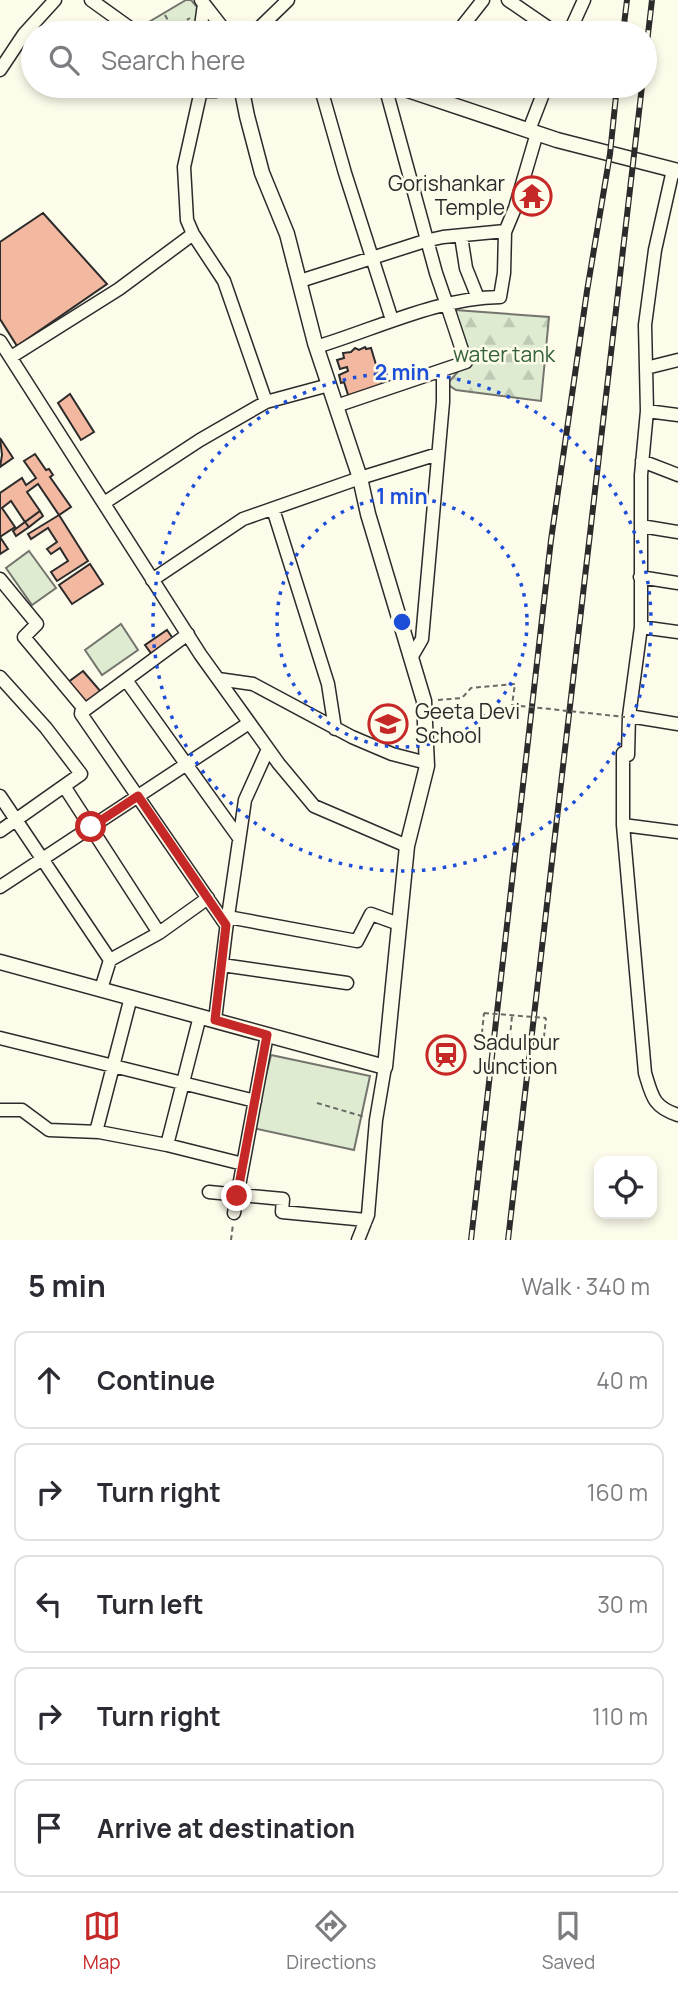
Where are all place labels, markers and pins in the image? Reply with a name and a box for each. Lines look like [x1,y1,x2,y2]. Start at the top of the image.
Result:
place label: Gorishankar Temple [388,169,505,221]
temple icon: Gorishankar Temple [511,175,553,217]
centre of rings [390,610,414,634]
place label: Geeta Devi School [415,697,520,749]
school or university icon: Geeta Devi School [367,703,409,745]
place label: Sadulpur Junction [473,1028,560,1080]
station icon: Sadulpur Junction [425,1034,467,1076]

